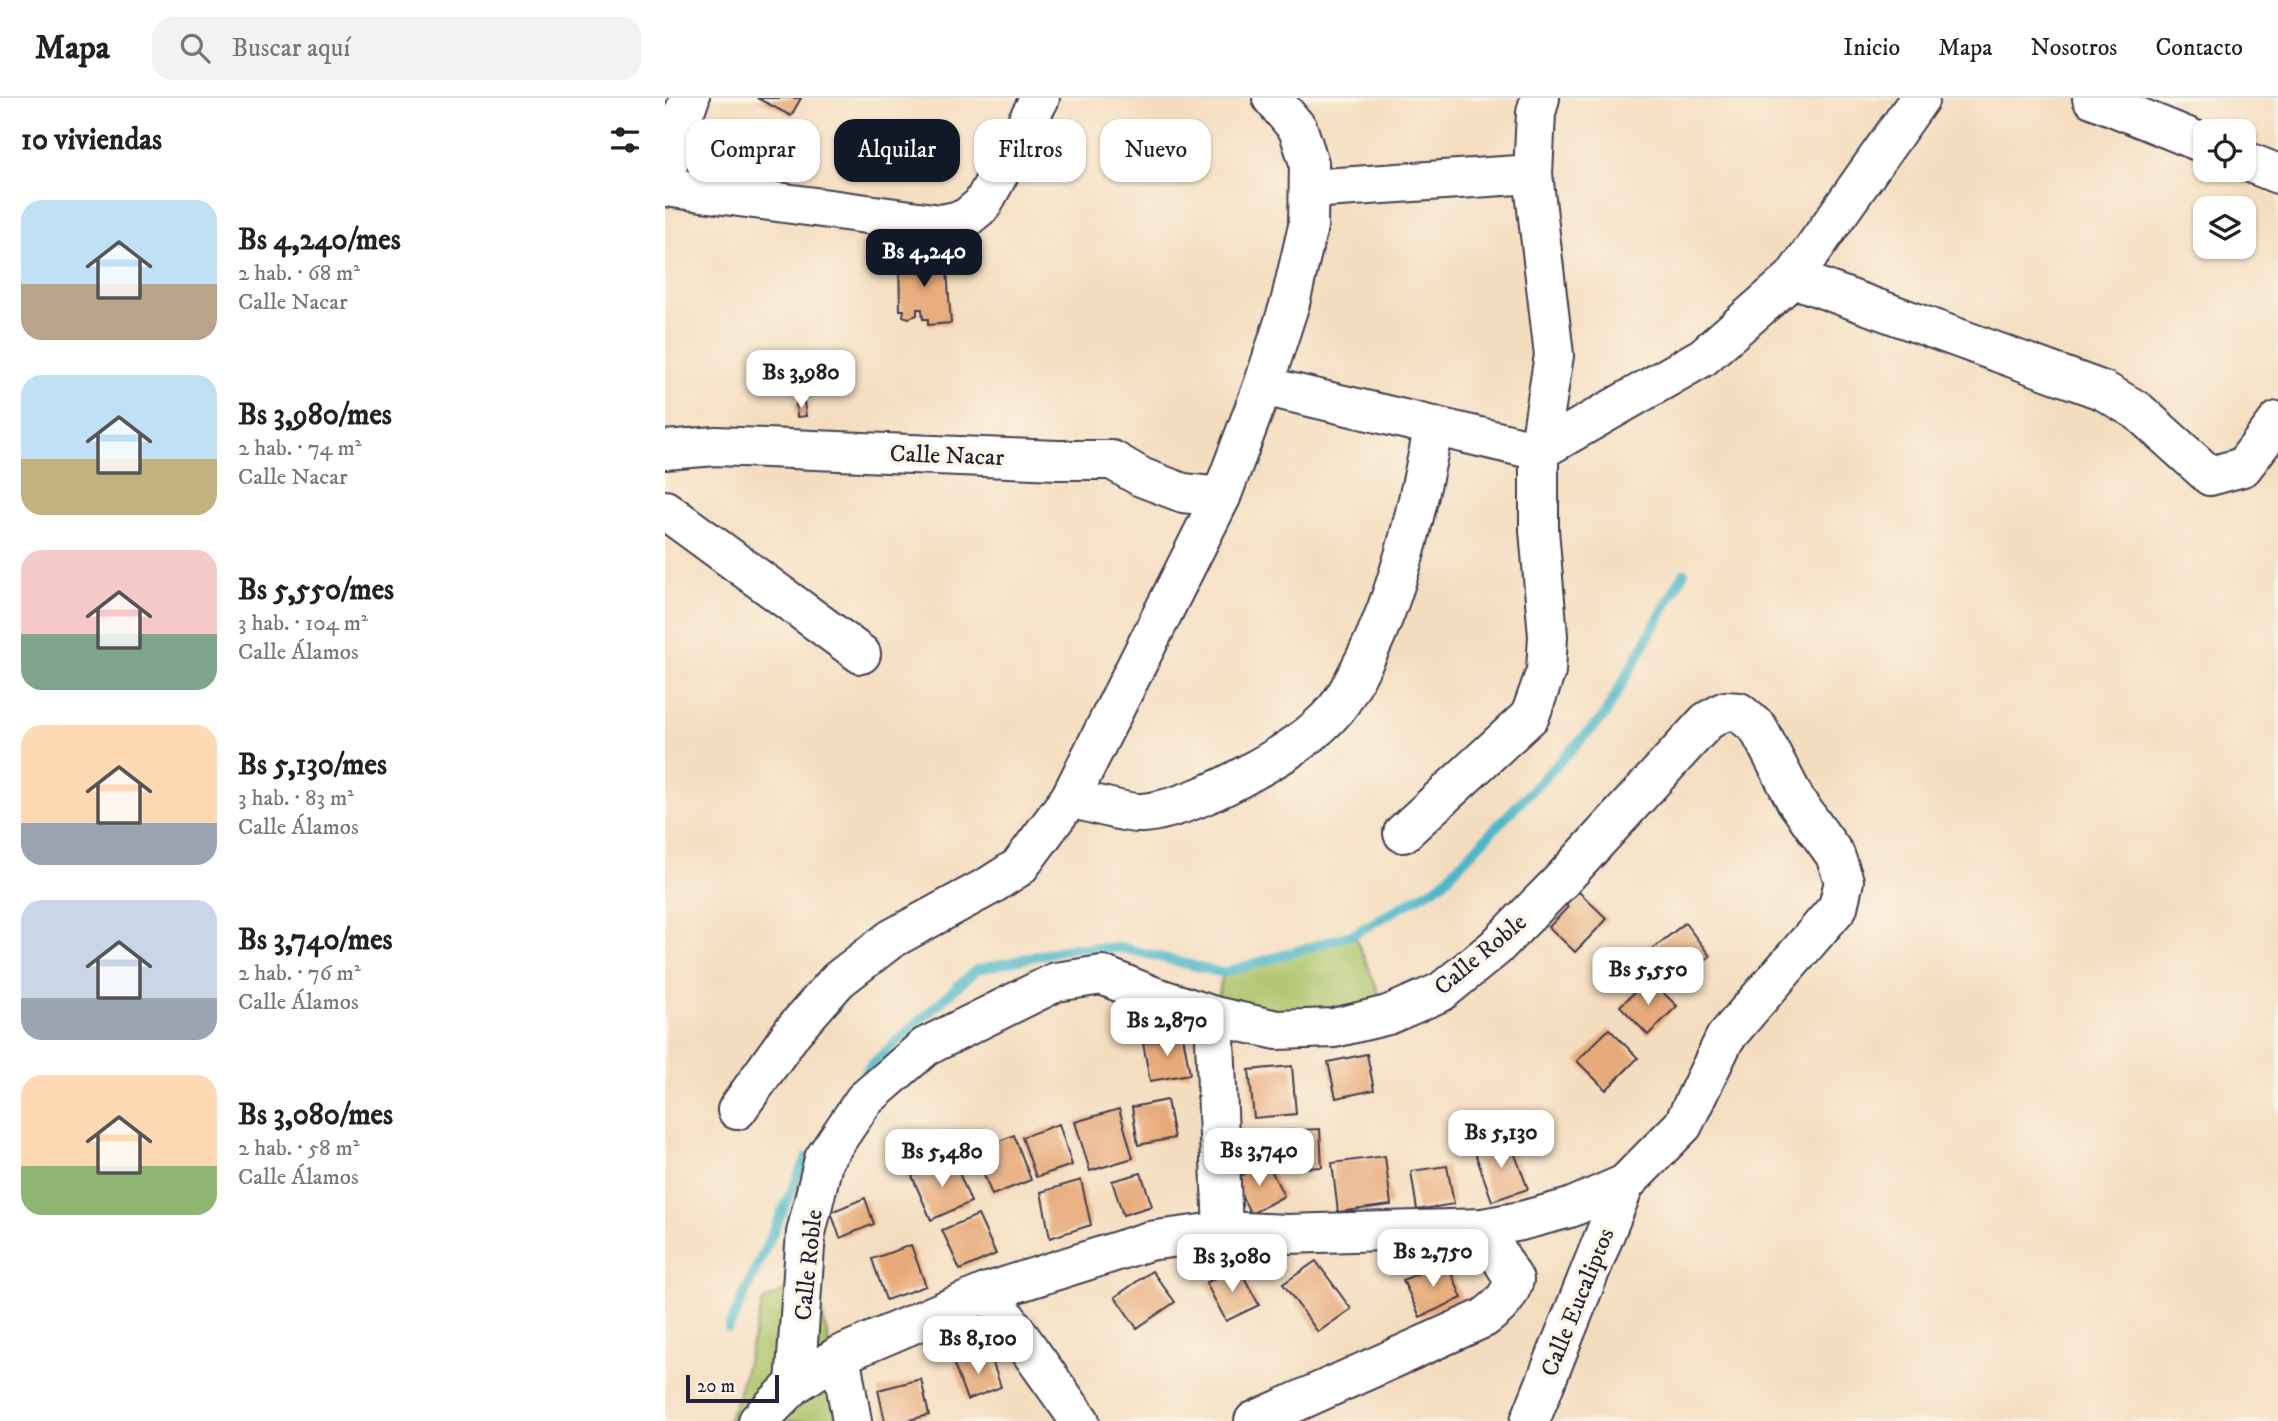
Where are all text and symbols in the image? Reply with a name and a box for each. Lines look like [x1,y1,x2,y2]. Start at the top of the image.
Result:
search box [152,17,642,80]
text: Mapa [35,28,110,69]
icon: search [176,29,214,67]
text: Buscar aquí [232,32,350,65]
text: Inicio [1843,33,1900,63]
text: Mapa [1938,33,1993,63]
text: Nosotros [2031,33,2117,63]
text: Contacto [2155,33,2243,63]
chip: Comprar [686,119,820,182]
chip: Alquilar [834,119,960,182]
chip: Filtros [974,119,1086,182]
chip: Nuevo [1100,119,1211,182]
map controls [2193,119,2256,259]
button: locate [2193,119,2256,182]
icon: filters [606,121,644,159]
text: 10 viviendas [21,122,162,159]
button: layers [2193,196,2256,259]
text: Bs 4,240/mes [238,222,401,259]
icon: home [77,228,161,312]
pin: Bs 4,240 [852,230,996,289]
text: Bs 4,240 [882,237,966,266]
text: 2 hab. · 68 m² [238,259,360,288]
text: Calle Nacar [238,288,348,317]
pin: Bs 3,980 [729,350,873,410]
text: Bs 3,980 [762,358,840,387]
text: Bs 3,980/mes [238,397,392,434]
icon: home [77,403,161,487]
text: 2 hab. · 74 m² [238,434,362,463]
street label: Calle Nacar [889,439,1005,473]
text: Calle Nacar [238,463,348,492]
text: Bs 5,550/mes [238,572,394,609]
icon: home [77,578,161,662]
text: 3 hab. · 104 m² [238,609,368,638]
text: Calle Álamos [238,638,359,667]
text: Bs 5,130/mes [238,747,387,784]
icon: home [77,753,161,837]
text: 3 hab. · 83 m² [238,784,354,813]
text: Calle Álamos [238,813,359,842]
street label: Calle Roble [1428,907,1533,1002]
text: Bs 3,740/mes [238,922,393,959]
icon: home [77,928,161,1012]
pin: Bs 5,550 [1576,948,1720,1007]
text: Bs 5,550 [1608,955,1688,984]
text: 2 hab. · 76 m² [238,959,361,988]
text: Calle Álamos [238,988,359,1017]
pin: Bs 2,870 [1095,998,1239,1058]
text: Bs 2,870 [1127,1006,1207,1035]
text: Bs 3,080/mes [238,1097,393,1134]
icon: home [77,1103,161,1187]
pin: Bs 5,130 [1429,1110,1573,1170]
text: Bs 5,130 [1464,1118,1538,1147]
pin: Bs 3,740 [1187,1128,1331,1188]
pin: Bs 5,480 [870,1130,1014,1189]
text: 2 hab. · 58 m² [238,1134,360,1163]
text: Bs 3,740 [1220,1136,1298,1165]
text: Bs 5,480 [901,1137,983,1166]
text: Calle Álamos [238,1163,359,1192]
street label: Calle Roble [788,1208,830,1322]
street label: Calle Eucaliptos [1535,1224,1621,1381]
pin: Bs 2,750 [1361,1230,1505,1289]
pin: Bs 3,080 [1160,1234,1304,1294]
text: Bs 2,750 [1393,1237,1473,1266]
text: Bs 3,080 [1193,1242,1271,1271]
pin: Bs 8,100 [906,1316,1050,1376]
text: Bs 8,100 [939,1324,1017,1353]
scale bar [686,1372,779,1404]
text: 20 m [697,1375,735,1398]

